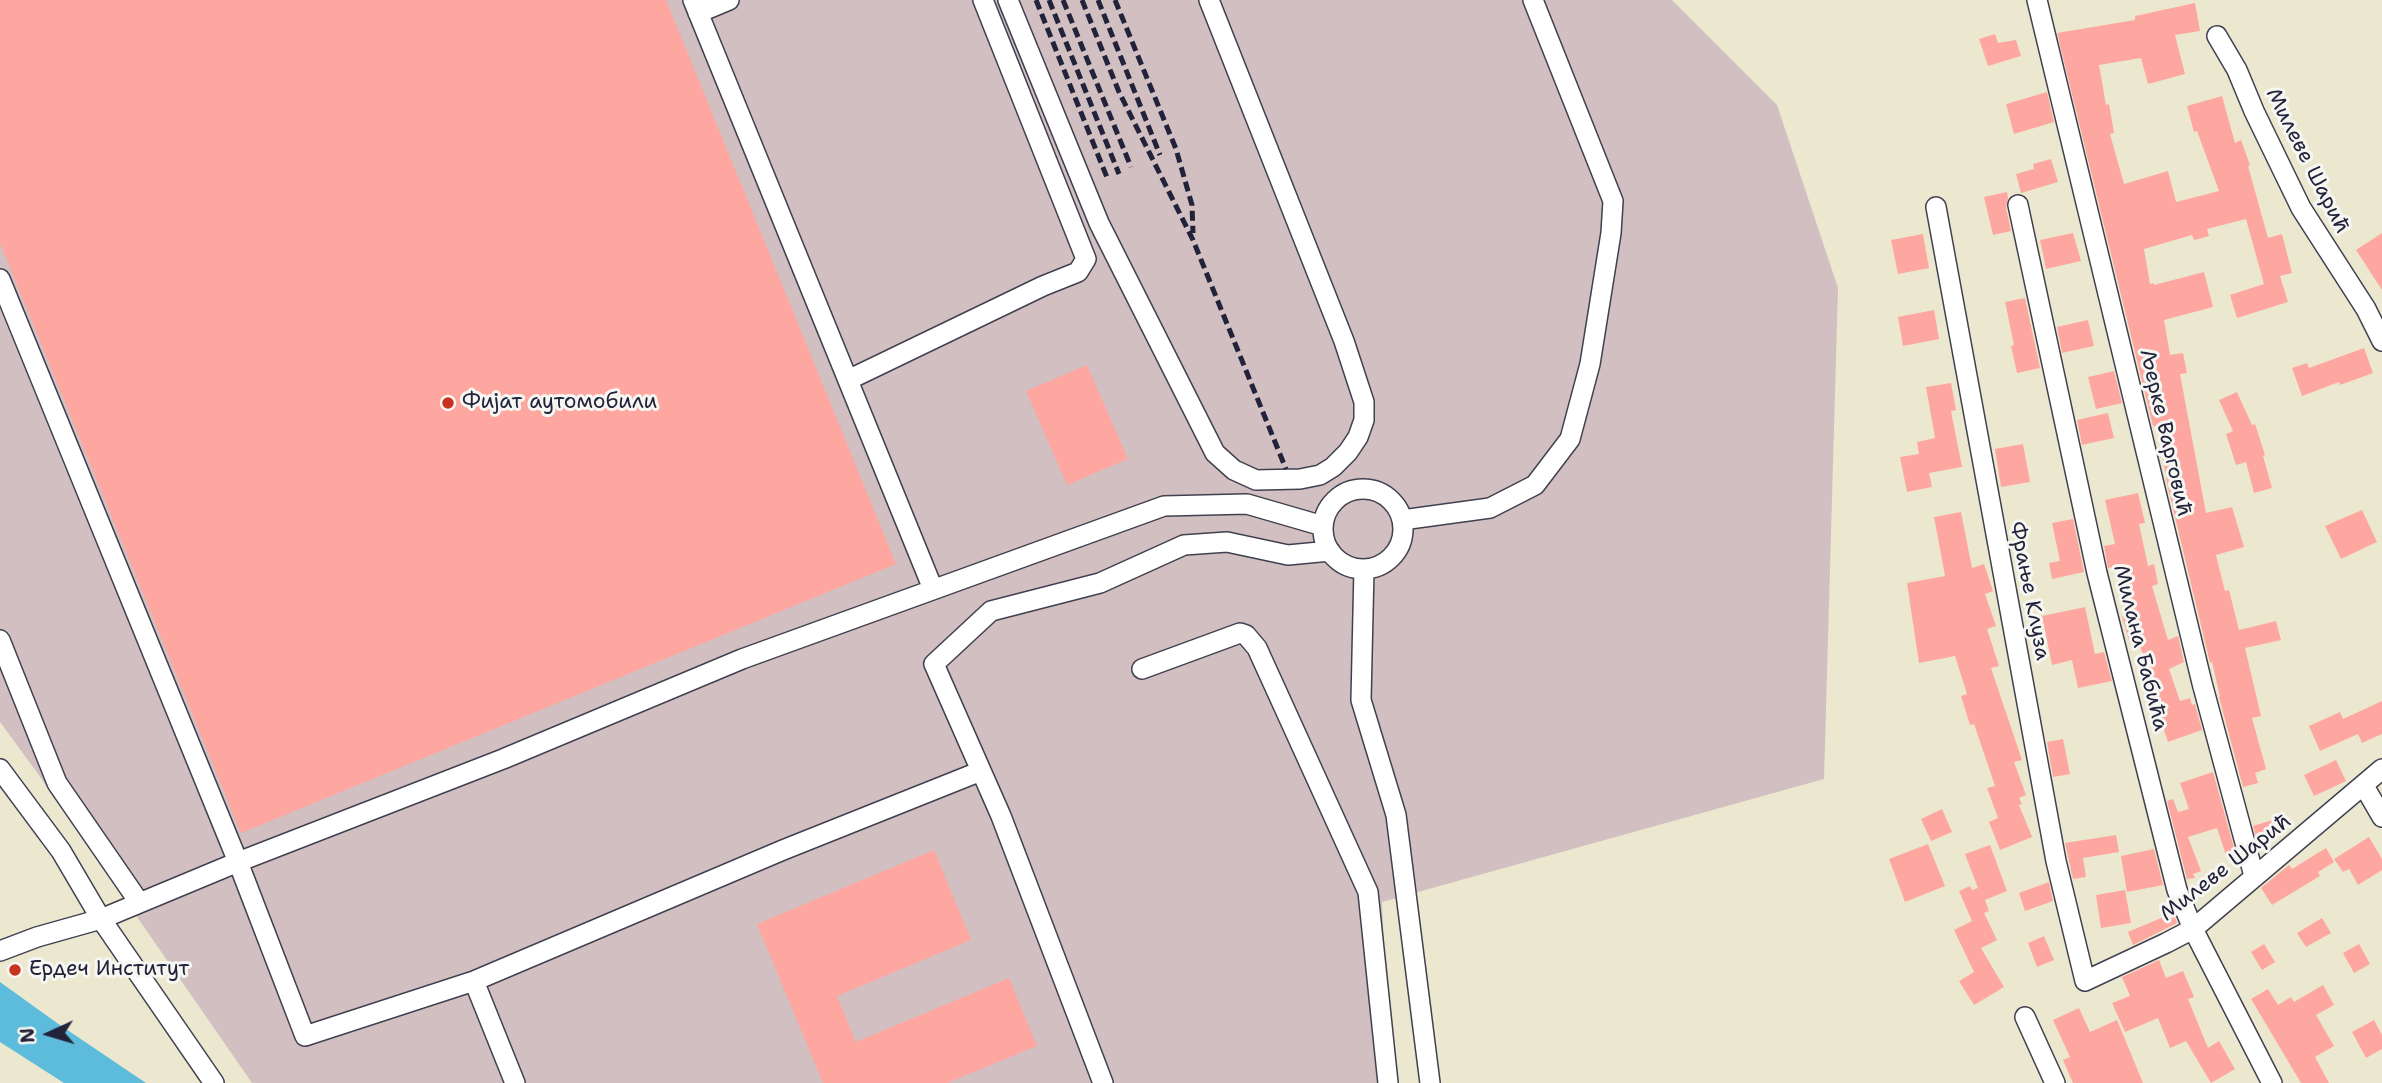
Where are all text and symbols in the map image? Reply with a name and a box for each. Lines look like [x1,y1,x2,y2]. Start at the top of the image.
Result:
street label: Милеве Шарић [2260,84,2354,238]
street label: Љерке Варговић [2134,347,2196,519]
place label: Фијат аутомобили [462,390,657,416]
marker: Фијат аутомобили [440,395,456,411]
street label: Фрање Клуза [2003,520,2055,662]
street label: Милана Бабића [2107,562,2173,734]
street label: Милеве Шарић [2155,809,2297,927]
place label: Ердеч Институт [29,957,189,983]
marker: Ердеч Институт [7,962,23,978]
north arrow [14,999,84,1069]
text: N [15,1027,41,1044]

